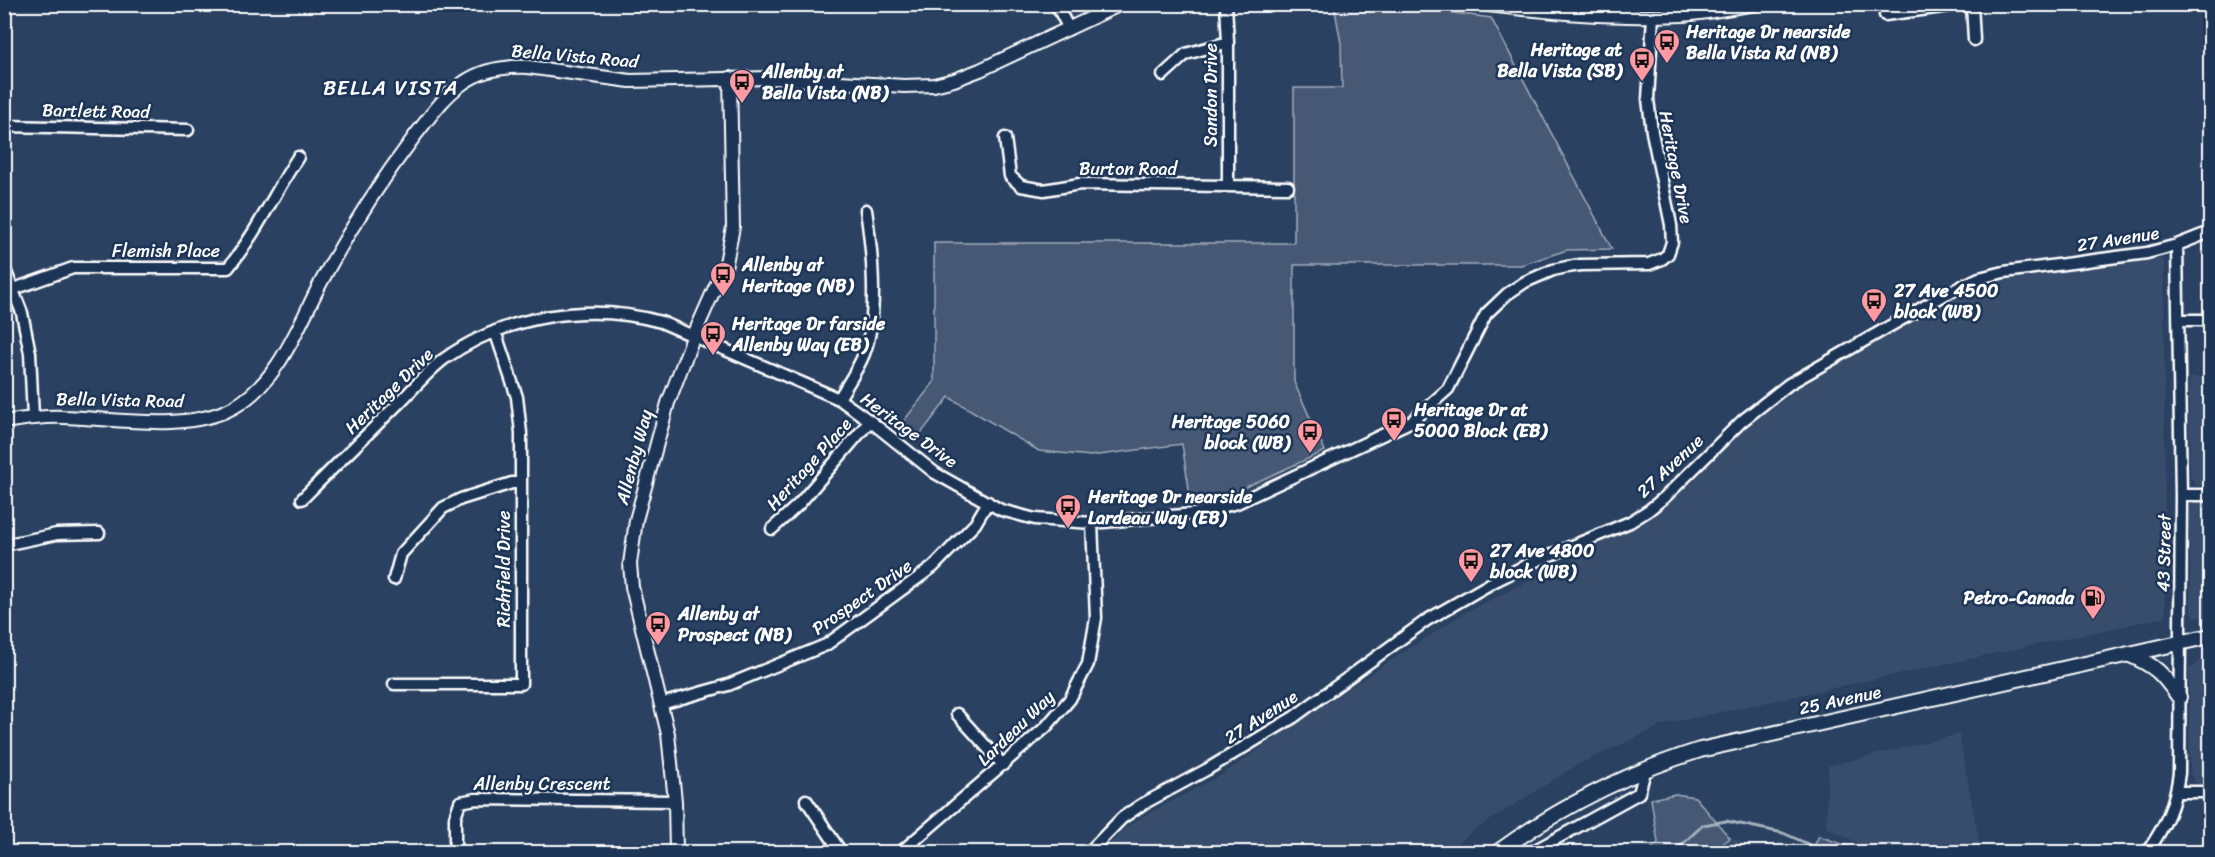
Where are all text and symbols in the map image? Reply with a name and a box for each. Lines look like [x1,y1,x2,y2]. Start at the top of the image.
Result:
place label: Heritage Dr nearside Bella Vista Rd (NB) [1685,16,1851,69]
bus stop icon: Heritage Dr nearside Bella Vista Rd (NB) [1652,27,1682,65]
street label: Bella Vista Road [510,34,641,78]
place label: Heritage at Bella Vista (SB) [1497,34,1624,87]
street label: Sandon Drive [1195,43,1227,147]
bus stop icon: Heritage at Bella Vista (SB) [1627,45,1657,83]
place label: Allenby at Bella Vista (NB) [761,56,890,109]
bus stop icon: Allenby at Bella Vista (NB) [727,67,757,105]
district label: BELLA VISTA [323,69,459,107]
street label: Bartlett Road [42,94,152,128]
street label: Heritage Drive [1649,108,1703,227]
street label: Burton Road [1079,153,1179,185]
street label: 27 Avenue [2075,217,2162,261]
street label: Flemish Place [112,235,220,267]
place label: Allenby at Heritage (NB) [741,249,855,302]
bus stop icon: Allenby at Heritage (NB) [708,260,738,298]
place label: 27 Ave 4500 block (WB) [1893,275,1998,328]
bus stop icon: 27 Ave 4500 block (WB) [1859,286,1889,324]
place label: Heritage Dr farside Allenby Way (EB) [731,308,886,361]
bus stop icon: Heritage Dr farside Allenby Way (EB) [698,319,728,357]
street label: Heritage Drive [337,340,441,442]
street label: Bella Vista Road [56,383,186,417]
street label: Heritage Drive [853,383,965,477]
place label: Heritage Dr at 5000 Block (EB) [1413,394,1548,447]
street label: Allenby Way [606,405,662,509]
bus stop icon: Heritage Dr at 5000 Block (EB) [1379,405,1409,443]
place label: Heritage 5060 block (WB) [1171,406,1292,459]
street label: Heritage Place [758,410,860,518]
bus stop icon: Heritage 5060 block (WB) [1295,417,1325,455]
street label: 27 Avenue [1629,426,1711,506]
place label: Heritage Dr nearside Lardeau Way (EB) [1087,481,1253,534]
bus stop icon: Heritage Dr nearside Lardeau Way (EB) [1053,492,1083,530]
street label: Richfield Drive [488,511,520,627]
street label: 43 Street [2147,513,2181,592]
place label: 27 Ave 4800 block (WB) [1489,535,1594,588]
bus stop icon: 27 Ave 4800 block (WB) [1456,546,1486,584]
street label: Prospect Drive [805,550,919,644]
place label: Petro-Canada [1963,582,2075,614]
fuel station icon: Petro-Canada [2078,583,2108,621]
place label: Allenby at Prospect (NB) [677,598,792,651]
bus stop icon: Allenby at Prospect (NB) [643,609,673,647]
street label: 25 Avenue [1796,676,1884,724]
street label: 27 Avenue [1218,681,1305,753]
street label: Lardeau Way [969,682,1063,774]
street label: Allenby Crescent [472,768,611,800]

